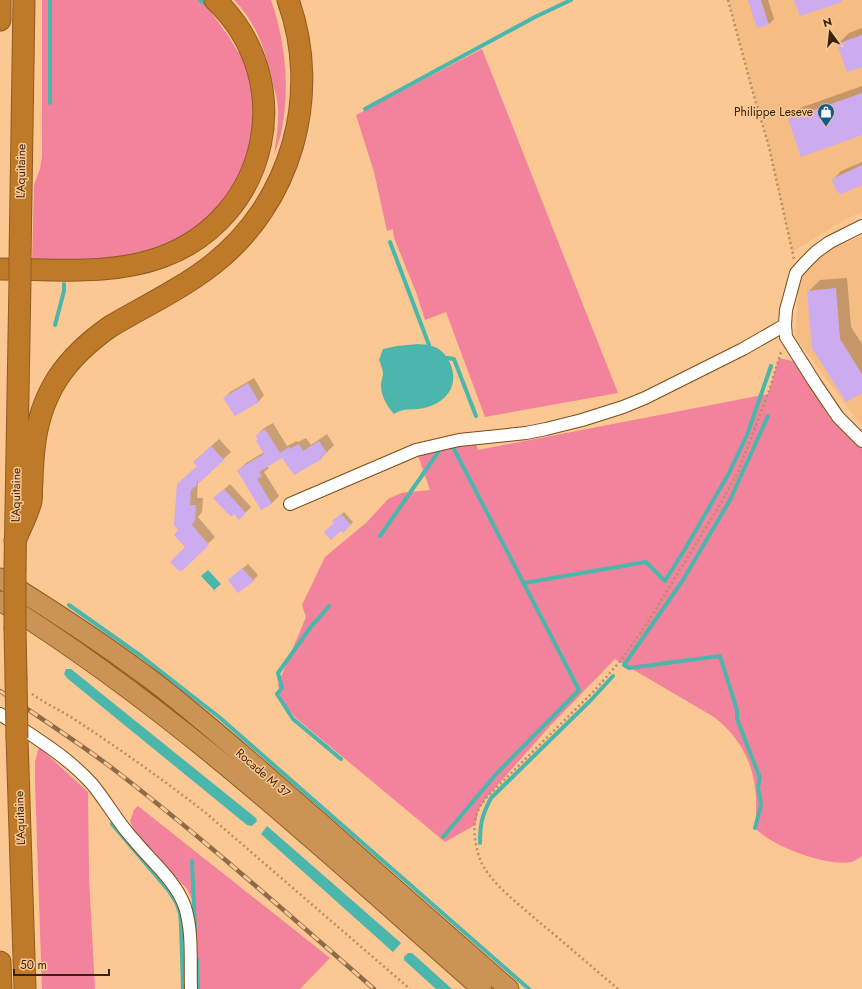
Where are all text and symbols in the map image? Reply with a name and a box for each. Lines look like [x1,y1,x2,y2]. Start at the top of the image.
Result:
north arrow [810,12,850,52]
text: N [821,13,834,31]
shop icon: Philippe Leseve [816,102,836,127]
place label: Philippe Leseve [734,103,813,121]
street label: L'Aquitaine [12,144,30,198]
street label: L'Aquitaine [7,468,25,522]
street label: Rocade M 37 [232,744,295,802]
street label: L'Aquitaine [10,791,30,845]
scale bar [14,951,109,977]
text: 50 m [20,956,47,974]

